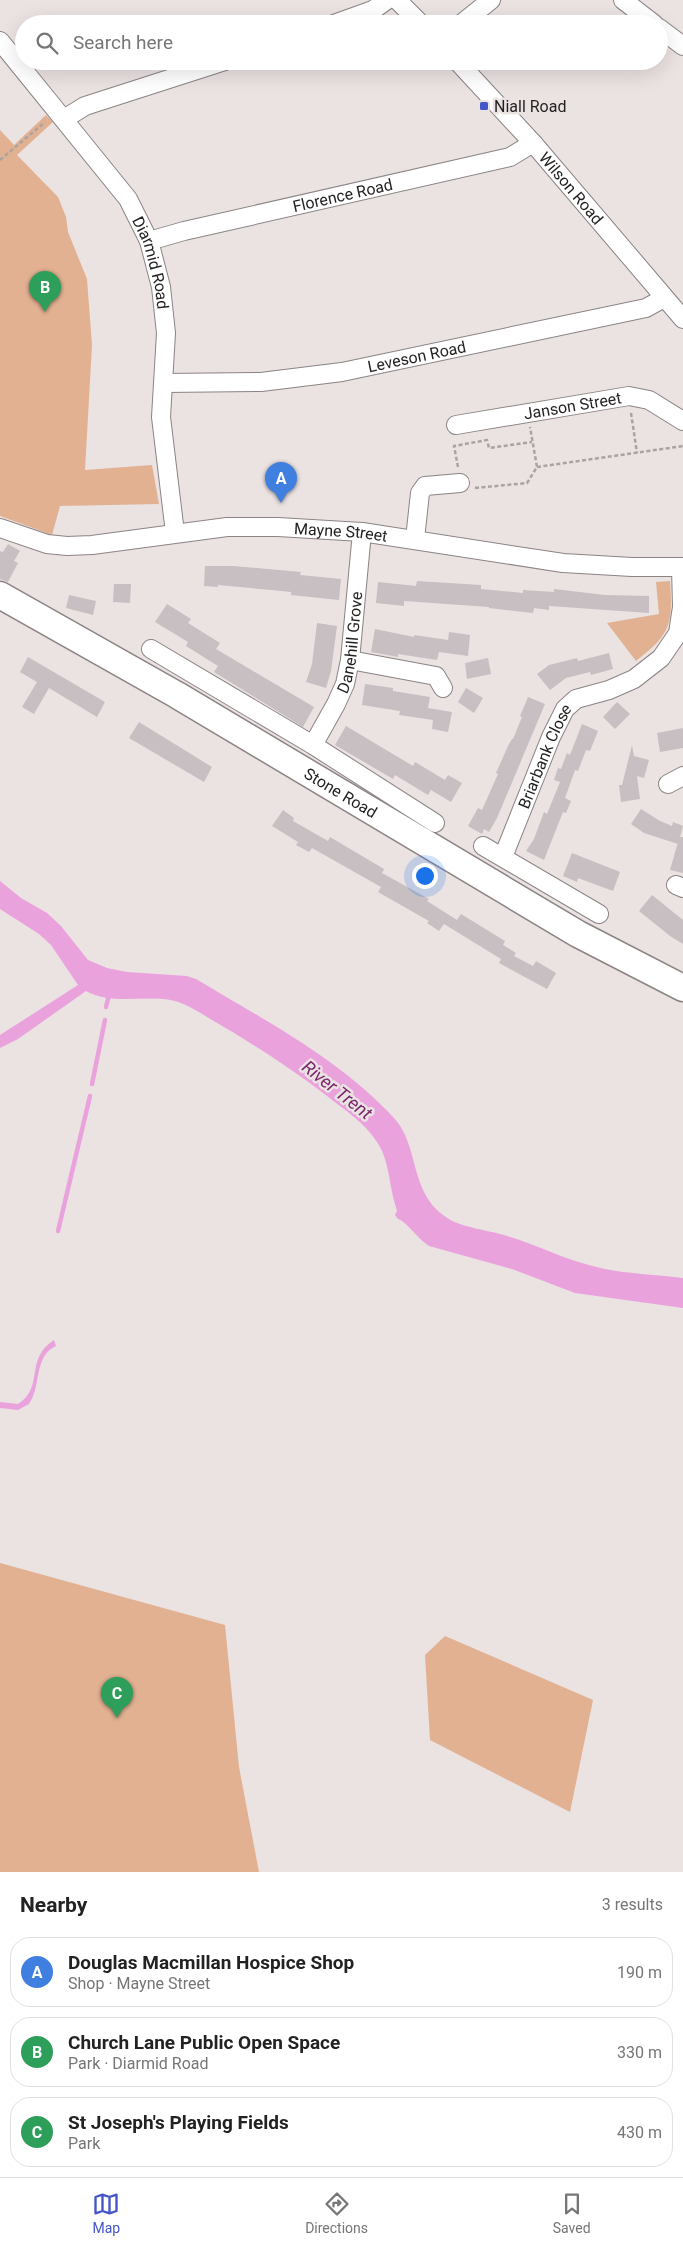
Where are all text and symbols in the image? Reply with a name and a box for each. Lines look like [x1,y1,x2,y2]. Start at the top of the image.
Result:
search box [15,15,668,70]
icon: search [33,29,61,57]
text: Search here [73,31,173,54]
place label: Niall Road [494,97,566,116]
marker: Niall Road [478,100,490,112]
street label: Wilson Road [535,148,607,228]
street label: Florence Road [291,175,395,216]
street label: Diarmid Road [128,213,172,310]
pin: B [29,271,61,312]
street label: Leveson Road [366,337,468,376]
street label: Janson Street [522,388,623,424]
pin: A [265,462,297,503]
street label: Mayne Street [294,519,389,546]
street label: Danehill Grove [333,591,366,696]
street label: Briarbank Close [514,699,575,812]
street label: Stone Road [301,764,381,822]
your location [412,863,438,889]
water label: River Trent [298,1056,377,1124]
pin: C [101,1677,133,1718]
text: Nearby [20,1893,87,1917]
text: 3 results [602,1895,663,1914]
text: Douglas Macmillan Hospice Shop [68,1951,354,1974]
text: A [32,1963,42,1982]
text: 190 m [617,1963,662,1982]
text: Shop · Mayne Street [68,1974,210,1993]
text: Church Lane Public Open Space [68,2031,340,2054]
text: B [32,2043,42,2062]
text: 330 m [617,2043,662,2062]
text: Park · Diarmid Road [68,2054,209,2073]
text: St Joseph's Playing Fields [68,2111,289,2134]
text: C [32,2123,42,2142]
text: 430 m [617,2123,662,2142]
text: Park [68,2134,100,2153]
tab: Map [92,2190,120,2236]
tab: Directions [305,2190,368,2236]
tab: Saved [553,2190,591,2236]

